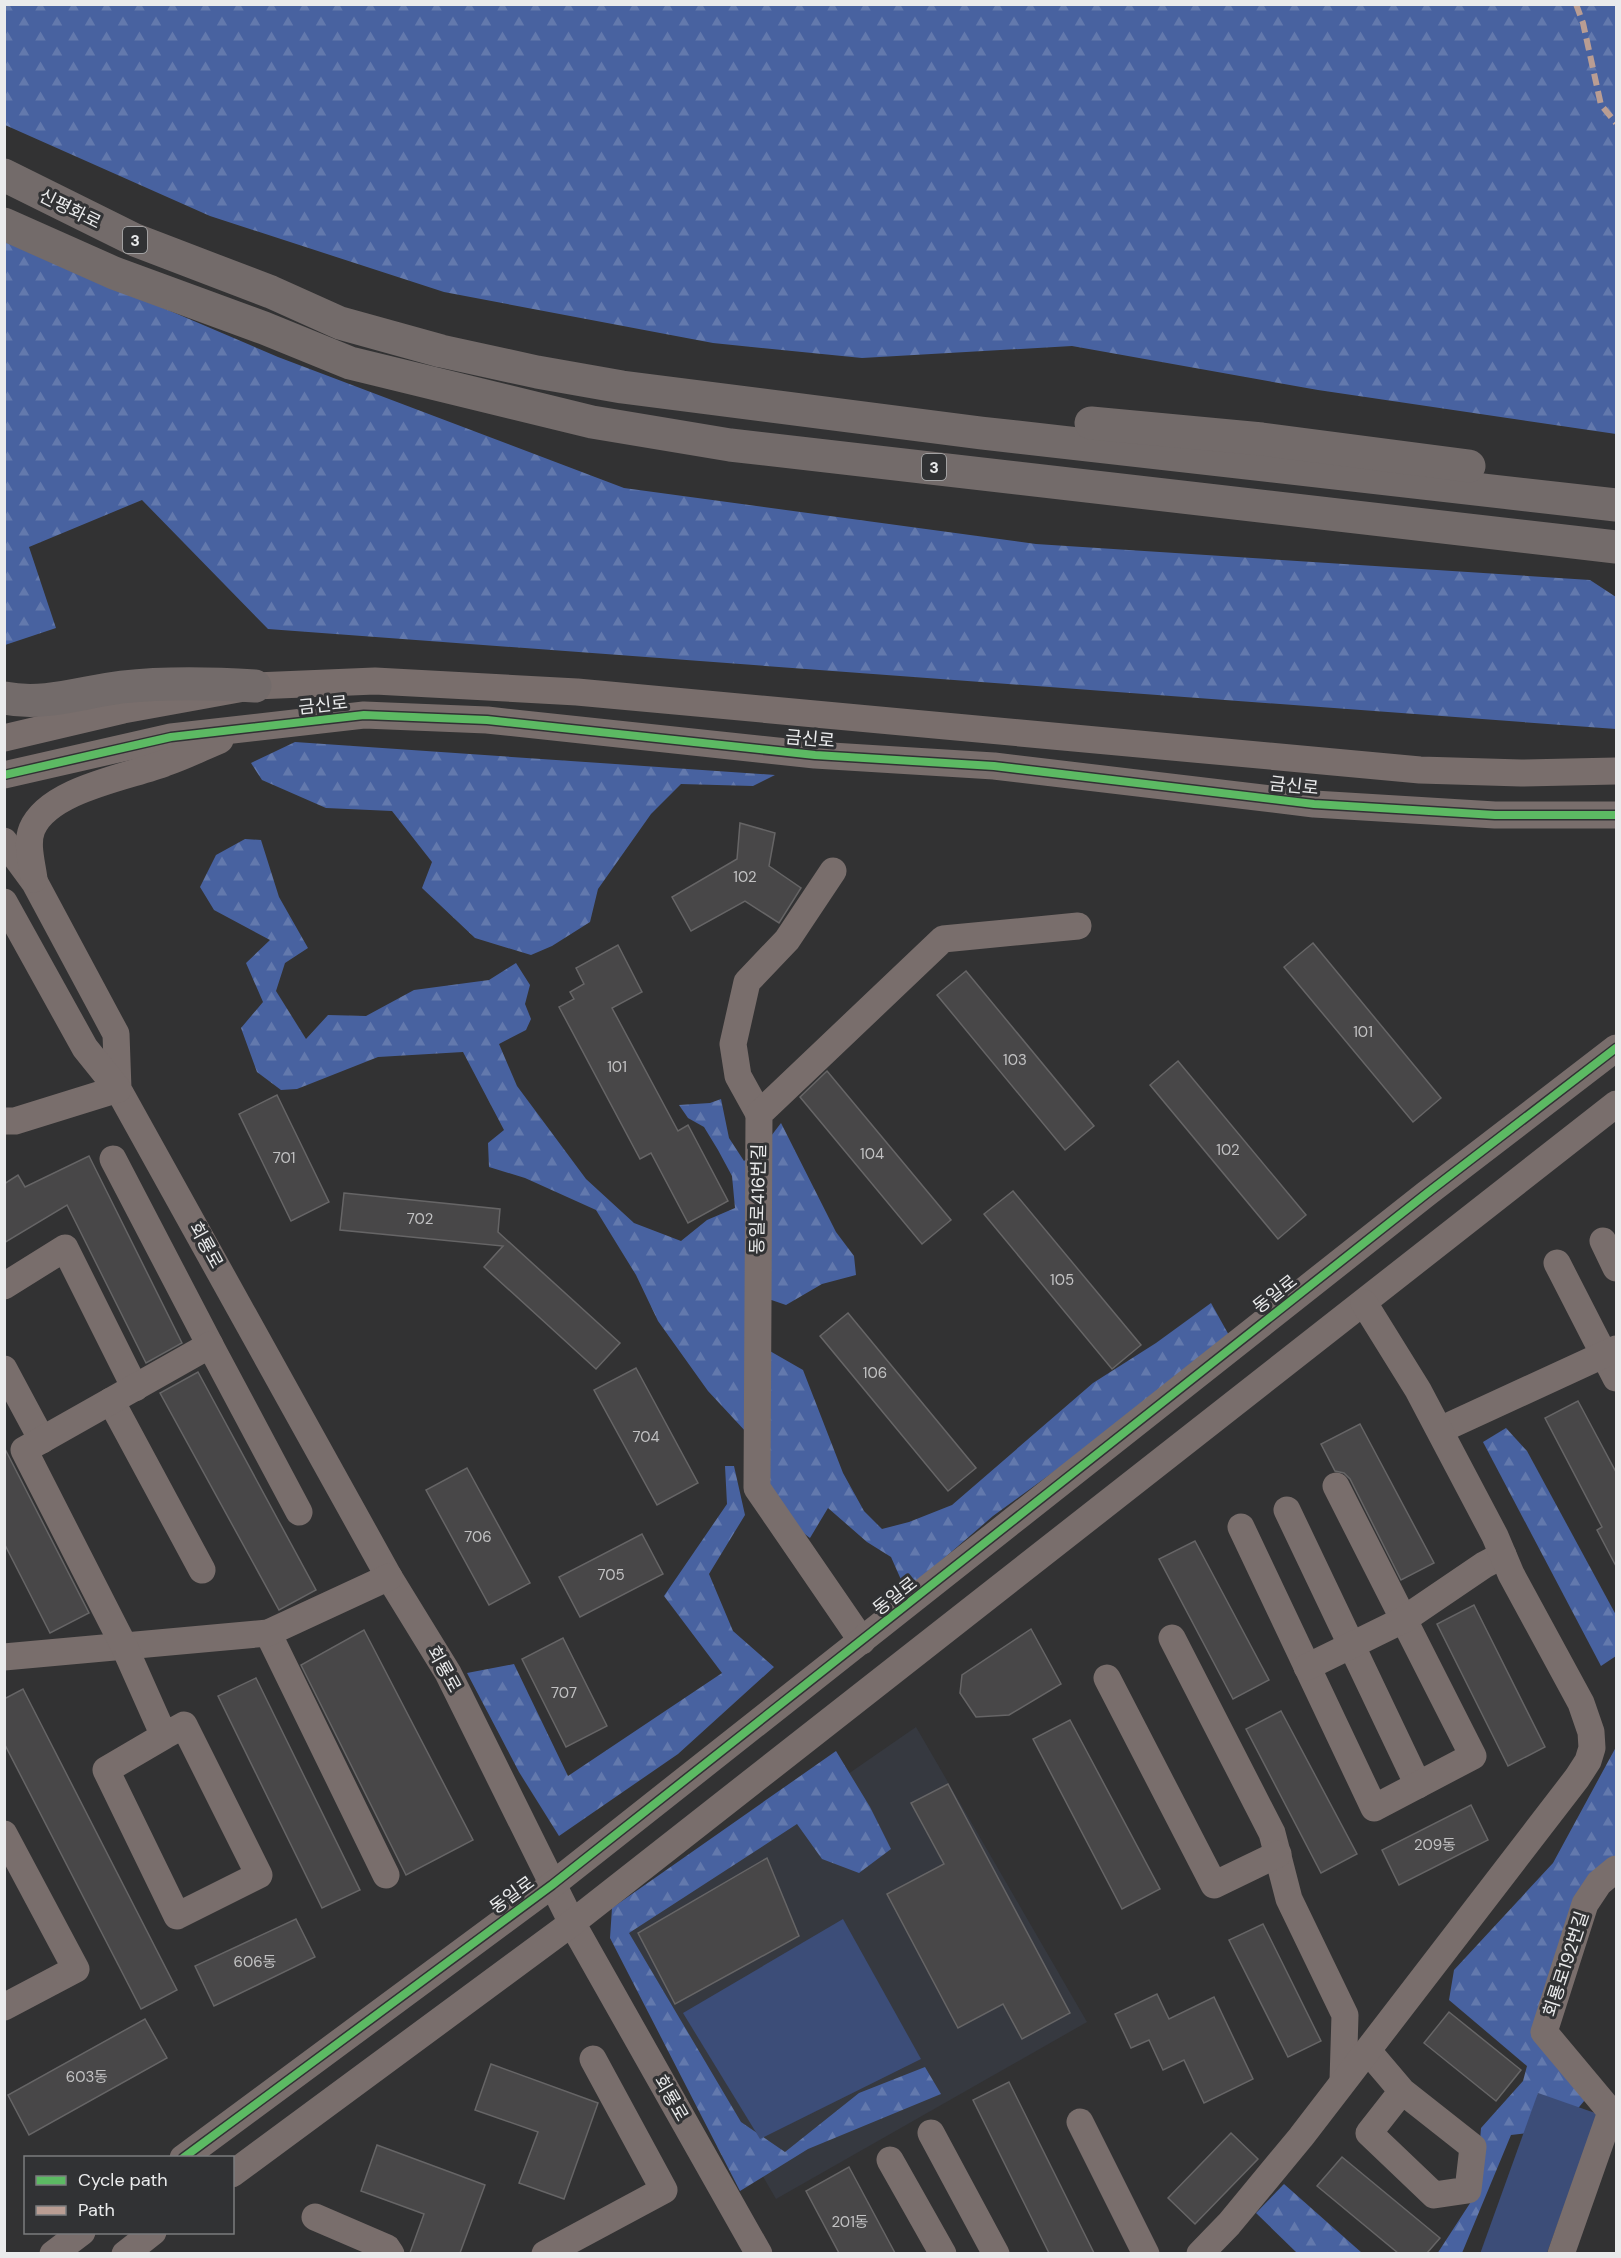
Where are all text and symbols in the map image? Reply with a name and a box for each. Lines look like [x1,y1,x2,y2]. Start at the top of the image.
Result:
street label: 신평화로 [35,184,105,234]
road number: 3 [123,227,147,253]
road number: 3 [922,454,946,480]
street label: 금신로 [297,690,349,720]
street label: 금신로 [784,725,836,753]
street label: 금신로 [1268,771,1320,801]
house number: 102 [733,867,757,887]
house number: 101 [1353,1022,1373,1042]
house number: 103 [1003,1050,1027,1070]
house number: 101 [607,1057,627,1077]
house number: 102 [1216,1140,1240,1160]
street label: 동일로416번길 [745,1143,771,1255]
house number: 104 [860,1144,884,1164]
house number: 701 [273,1148,295,1168]
house number: 702 [407,1209,433,1229]
street label: 회룡로 [183,1217,229,1273]
street label: 동일로 [1248,1269,1302,1319]
house number: 105 [1050,1270,1074,1290]
house number: 106 [863,1363,887,1383]
house number: 704 [632,1427,660,1447]
house number: 706 [464,1527,492,1547]
house number: 705 [597,1565,625,1585]
street label: 동일로 [868,1571,922,1621]
street label: 회룡로 [421,1641,467,1697]
house number: 707 [551,1683,577,1703]
house number: 209동 [1414,1835,1456,1855]
street label: 동일로 [485,1871,539,1919]
street label: 회룡로192번길 [1538,1908,1594,2020]
house number: 606동 [234,1952,276,1972]
house number: 603동 [66,2067,108,2087]
street label: 회룡로 [648,2070,694,2126]
legend [24,2156,234,2234]
text: Cycle path [78,2168,168,2192]
text: Path [78,2198,115,2222]
house number: 201동 [831,2212,869,2232]

